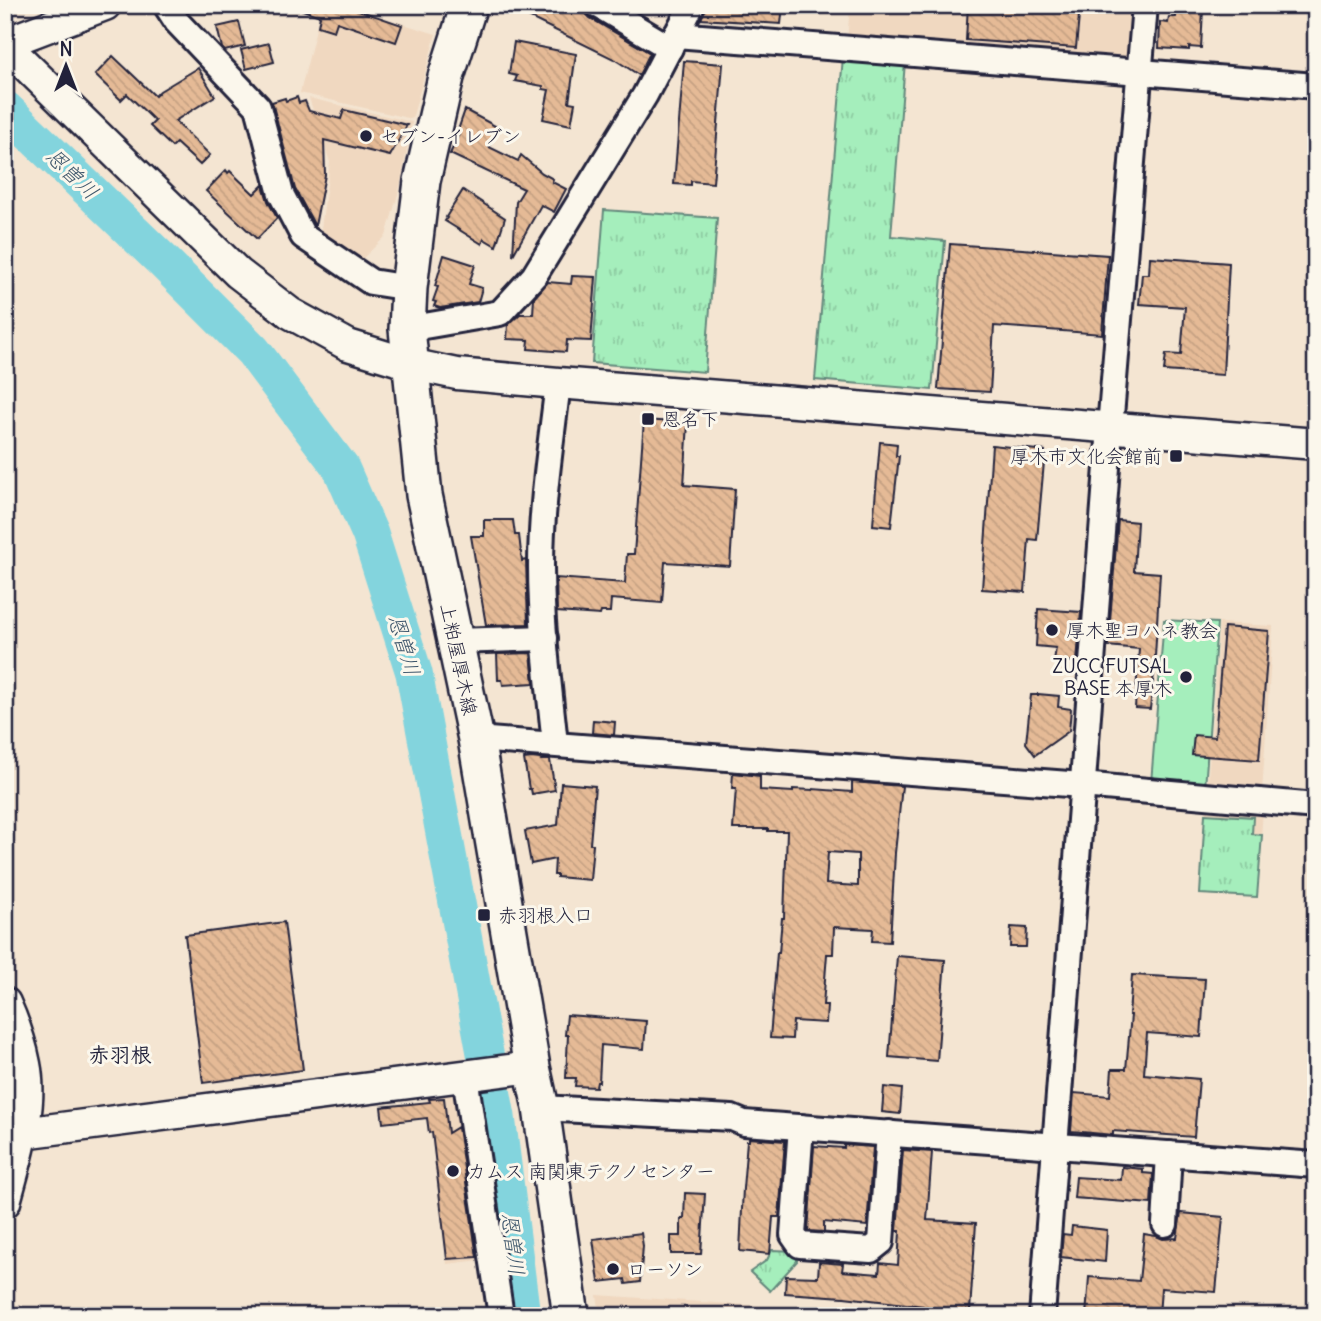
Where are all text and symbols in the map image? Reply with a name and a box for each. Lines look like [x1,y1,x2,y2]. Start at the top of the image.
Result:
north arrow [32,32,102,102]
text: N [59,37,73,61]
place label: セブン-イレブン [380,124,521,148]
marker: セブン-イレブン [358,128,374,144]
water label: 恩曽川 [40,142,104,205]
place label: 恩名下 [662,407,719,431]
marker: 恩名下 [640,411,656,427]
place label: 厚木市文化会館前 [1010,444,1162,468]
marker: 厚木市文化会館前 [1168,448,1184,464]
street label: 上粕屋厚木線 [435,601,483,717]
water label: 恩曽川 [383,611,426,679]
place label: 厚木聖ヨハネ教会 [1066,618,1218,642]
marker: 厚木聖ヨハネ教会 [1044,622,1060,638]
place label: ZUCC FUTSAL BASE 本厚木 [1052,654,1172,700]
marker: ZUCC FUTSAL BASE 本厚木 [1178,669,1194,685]
place label: 赤羽根入口 [498,903,593,927]
marker: 赤羽根入口 [476,907,492,923]
district label: 赤羽根 [89,1041,152,1068]
place label: カムス 南関東テクノセンター [467,1159,715,1183]
marker: カムス 南関東テクノセンター [445,1163,461,1179]
water label: 恩曽川 [496,1211,531,1277]
place label: ローソン [627,1257,703,1281]
marker: ローソン [605,1261,621,1277]

